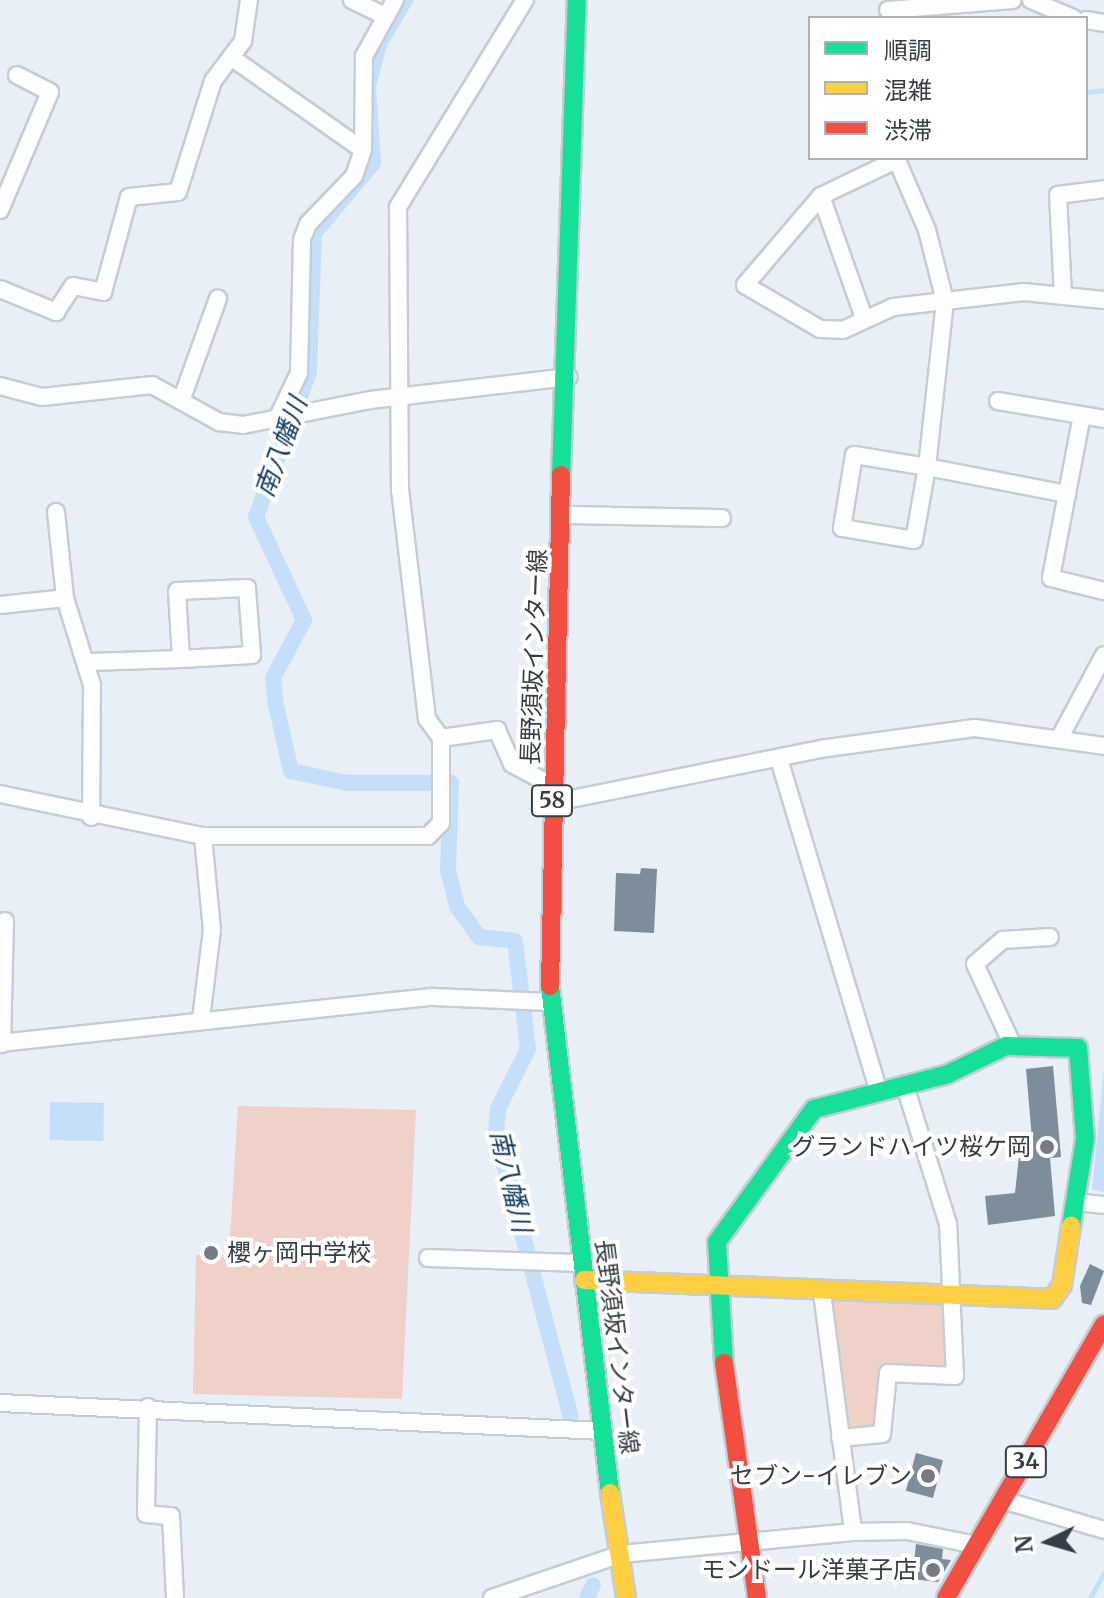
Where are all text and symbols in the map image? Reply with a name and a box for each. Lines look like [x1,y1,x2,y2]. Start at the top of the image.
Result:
legend [808,16,1088,160]
text: 順調 [884,35,932,66]
text: 混雑 [884,75,932,106]
text: 渋滞 [884,115,932,146]
water label: 南八幡川 [249,393,313,501]
street label: 長野須坂インター線 [516,549,552,765]
road number: 58 [530,783,574,819]
water label: 南八幡川 [484,1127,538,1235]
place label: グランドハイツ桜ケ岡 [791,1133,1031,1161]
marker: グランドハイツ桜ケ岡 [1038,1138,1056,1156]
street label: 長野須坂インター線 [590,1238,644,1456]
place label: 櫻ヶ岡中学校 [227,1239,371,1267]
marker: 櫻ヶ岡中学校 [202,1244,220,1262]
road number: 34 [1004,1444,1048,1480]
place label: セブン-イレブン [730,1462,912,1490]
marker: セブン-イレブン [919,1467,937,1485]
north arrow [1008,1502,1088,1582]
text: N [1009,1534,1039,1554]
place label: モンドール洋菓子店 [701,1556,917,1584]
marker: モンドール洋菓子店 [924,1561,942,1579]

